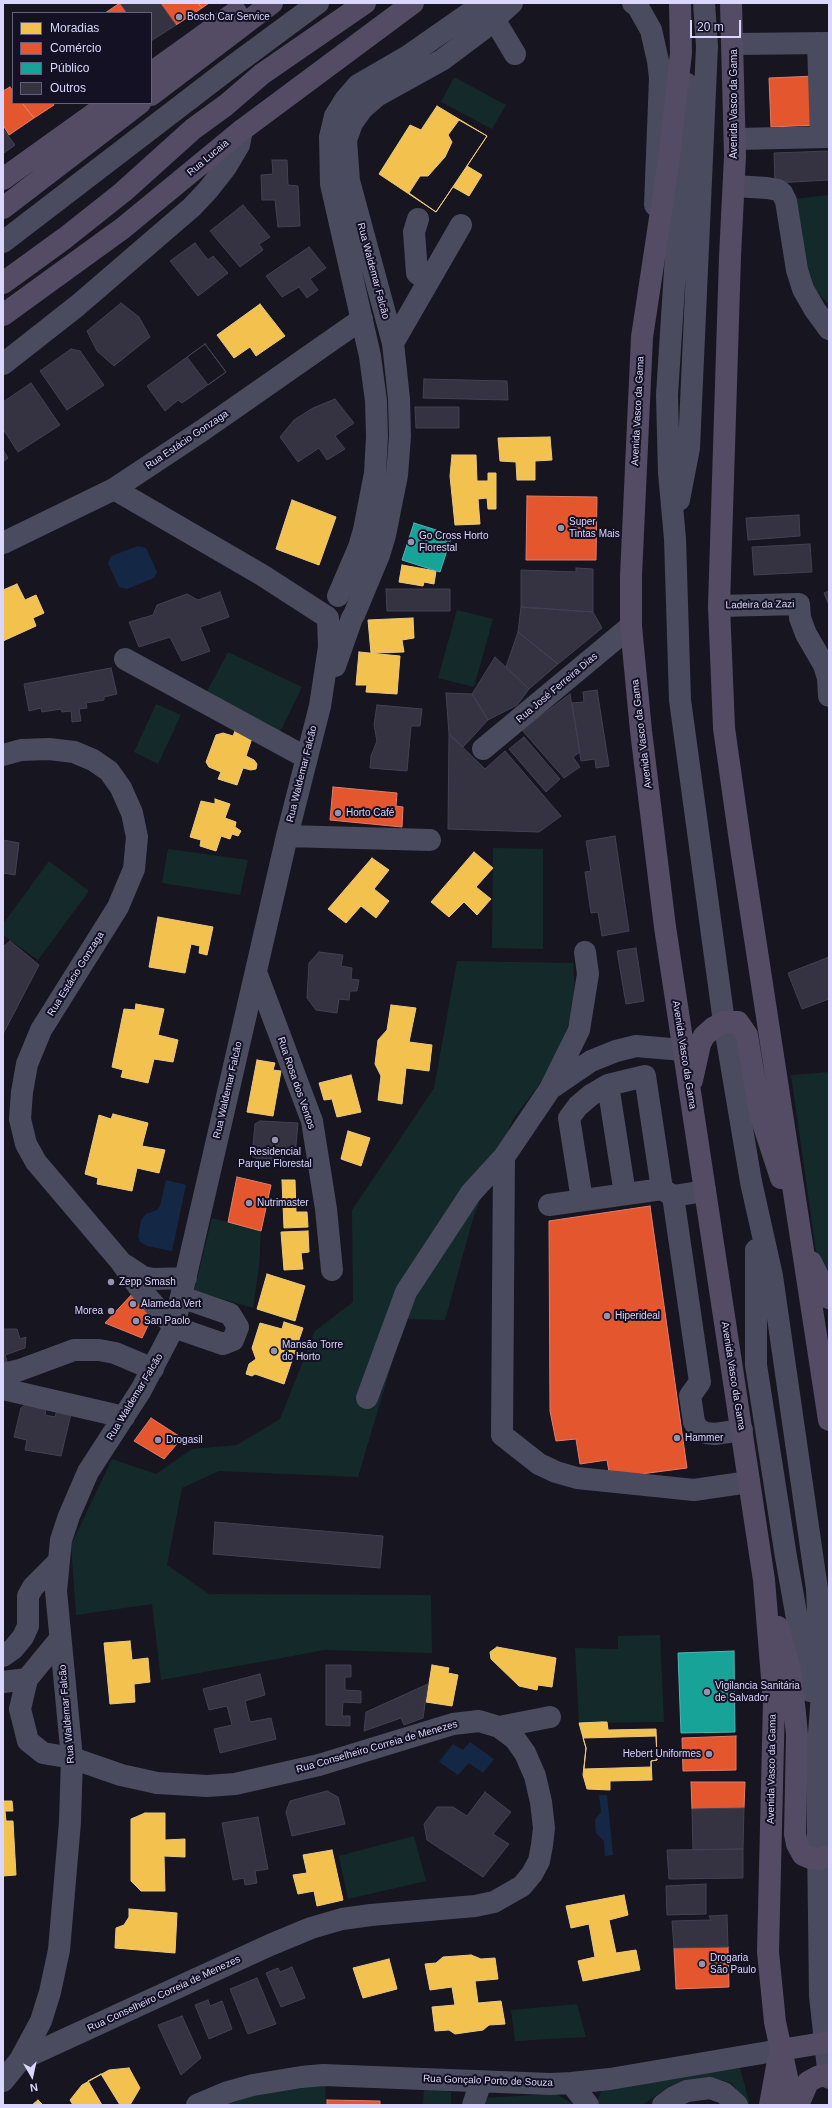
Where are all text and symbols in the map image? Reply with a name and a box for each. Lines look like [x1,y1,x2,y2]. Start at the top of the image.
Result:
place label: Bosch Car Service [187,11,270,23]
legend [12,12,152,104]
marker: Bosch Car Service [174,12,184,22]
scale bar [692,12,743,38]
text: 20 m [697,20,724,34]
text: Moradias [50,21,99,35]
text: Comércio [50,41,101,55]
street label: Avenida Vasco da Gama [728,49,740,159]
text: Público [50,61,89,75]
text: Outros [50,81,86,95]
street label: Rua Lucaia [185,137,231,179]
street label: Rua Waldemar Falcão [354,222,392,320]
street label: Avenida Vasco da Gama [629,356,647,466]
street label: Rua Estácio Gonzaga [143,408,231,472]
place label: Super Tintas Mais [569,516,620,540]
marker: Super Tintas Mais [556,523,566,533]
place label: Go Cross Horto Florestal [419,530,488,554]
marker: Go Cross Horto Florestal [406,537,416,547]
street label: Ladeira da Zazi [725,598,795,612]
street label: Rua José Ferreira Dias [514,650,600,726]
street label: Avenida Vasco da Gama [629,679,655,789]
street label: Rua Waldemar Falcão [284,724,320,824]
place label: Horto Café [346,807,394,819]
marker: Horto Café [333,808,343,818]
street label: Rua Estácio Gonzaga [45,930,107,1018]
street label: Avenida Vasco da Gama [669,1000,699,1110]
street label: Rua Rosa dos Ventos [275,1035,317,1131]
street label: Rua Waldemar Falcão [211,1040,245,1140]
marker: Residencial Parque Florestal [270,1135,280,1145]
place label: Residencial Parque Florestal [238,1146,312,1170]
place label: Nutrimaster [257,1197,309,1209]
marker: Nutrimaster [244,1198,254,1208]
place label: Zepp Smash [119,1276,176,1288]
marker: Zepp Smash [106,1277,116,1287]
place label: Alameda Vert [141,1298,201,1310]
marker: Alameda Vert [128,1299,138,1309]
place label: Morea [75,1305,103,1317]
marker: Morea [106,1306,116,1316]
place label: Hiperideal [615,1310,660,1322]
marker: Hiperideal [602,1311,612,1321]
place label: San Paolo [144,1315,190,1327]
marker: San Paolo [131,1316,141,1326]
street label: Avenida Vasco da Gama [718,1321,748,1431]
place label: Mansão Torre do Horto [282,1339,343,1362]
marker: Mansão Torre do Horto [269,1346,279,1356]
street label: Rua Waldemar Falcão [104,1351,166,1443]
place label: Hammer [685,1432,723,1444]
marker: Hammer [672,1433,682,1443]
place label: Drogasil [166,1434,203,1446]
marker: Drogasil [153,1435,163,1445]
street label: Rua Waldemar Falcão [57,1664,77,1764]
place label: Vigilancia Sanitária de Salvador [715,1680,800,1704]
marker: Vigilancia Sanitária de Salvador [702,1687,712,1697]
street label: Avenida Vasco da Gama [765,1714,779,1824]
street label: Rua Conselheiro Correia de Menezes [295,1718,459,1776]
place label: Hebert Uniformes [623,1748,701,1760]
marker: Hebert Uniformes [704,1749,714,1759]
place label: Drogaria São Paulo [710,1952,756,1976]
street label: Rua Conselheiro Correia de Menezes [86,1953,242,2035]
marker: Drogaria São Paulo [697,1959,707,1969]
north arrow [12,2056,52,2096]
street label: Rua Gonçalo Porto de Souza [423,2073,553,2089]
text: N [29,2081,39,2094]

